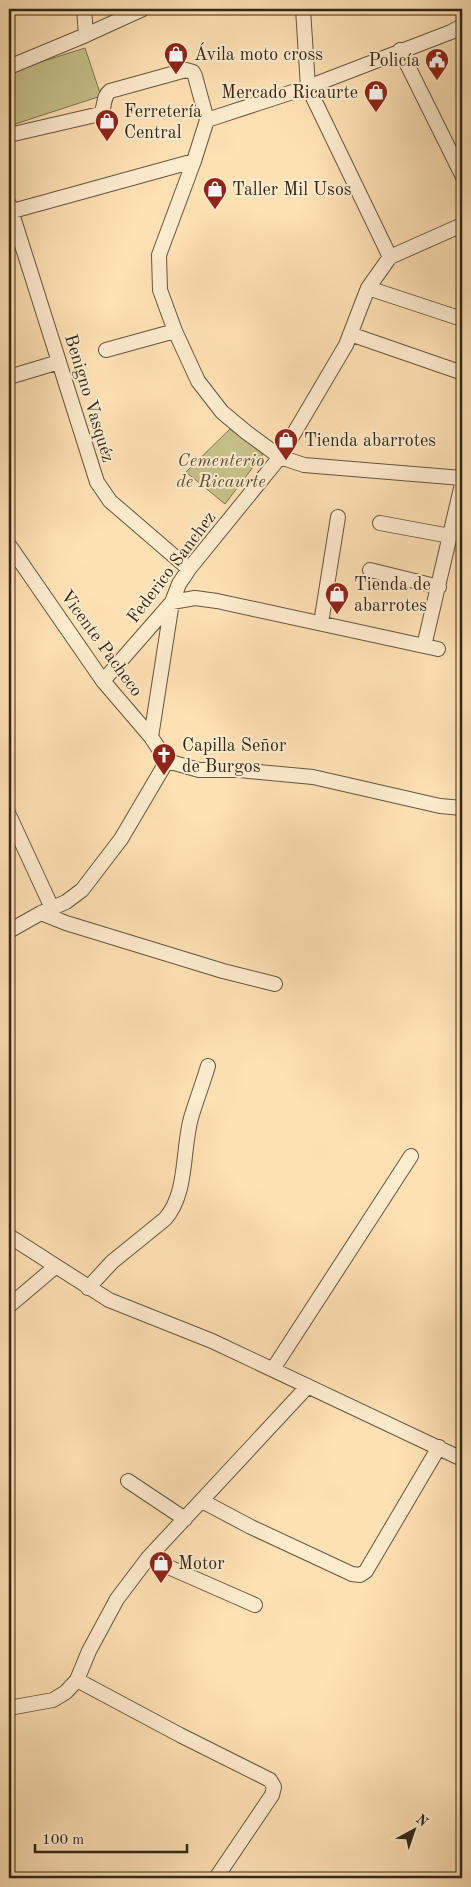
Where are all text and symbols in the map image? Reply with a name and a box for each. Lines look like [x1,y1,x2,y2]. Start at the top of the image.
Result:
shop icon: Ávila moto cross [163,41,189,75]
place label: Ávila moto cross [194,42,323,64]
public building icon: Policía [424,47,450,81]
place label: Policía [368,52,420,70]
shop icon: Mercado Ricaurte [363,79,389,113]
place label: Mercado Ricaurte [221,84,358,102]
place label: Ferretería Central [124,103,202,142]
shop icon: Ferretería Central [94,108,120,142]
shop icon: Taller Mil Usos [202,176,228,210]
place label: Taller Mil Usos [232,181,352,199]
street label: Benigno Vasquéz [61,332,117,464]
shop icon: Tienda abarrotes [273,427,299,461]
place label: Tienda abarrotes [304,432,436,450]
park label: Cementerio de Ricaurte [176,452,266,491]
street label: Federico Sanchez [124,508,219,627]
place label: Tienda de abarrotes [354,576,431,615]
shop icon: Tienda de abarrotes [324,581,350,615]
street label: Vicente Pacheco [57,587,146,700]
place label: Capilla Señor de Burgos [182,737,287,776]
church icon: Capilla Señor de Burgos [151,742,177,776]
shop icon: Motor [148,1550,174,1584]
place label: Motor [178,1555,225,1573]
north arrow [388,1804,438,1854]
text: N [413,1812,431,1830]
scale bar [35,1822,188,1854]
text: 100 m [42,1833,84,1848]

